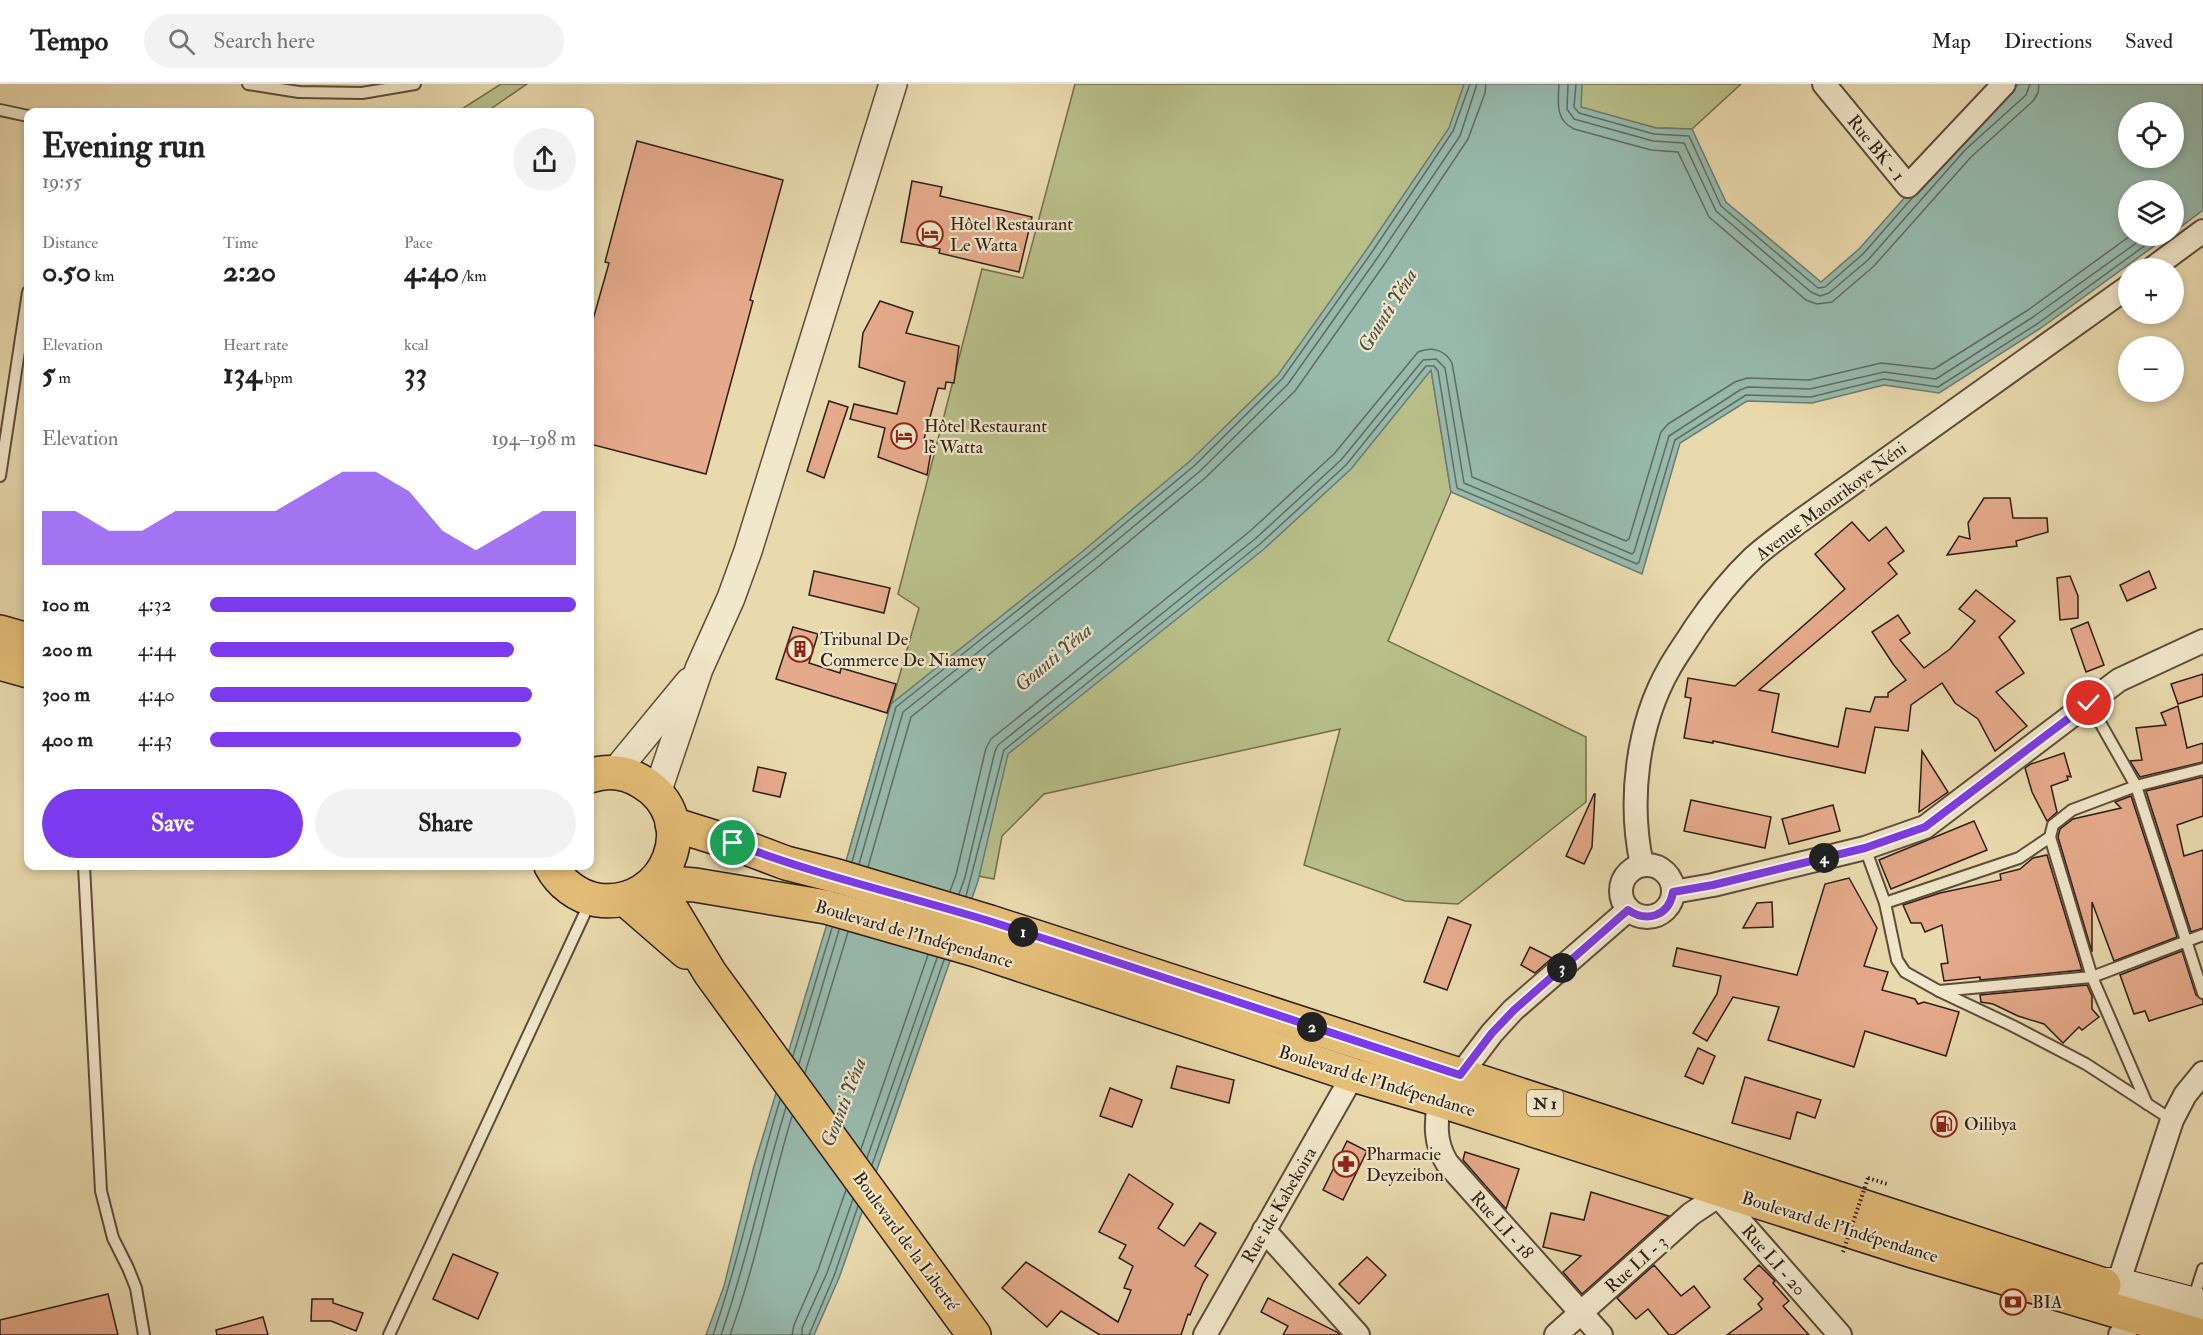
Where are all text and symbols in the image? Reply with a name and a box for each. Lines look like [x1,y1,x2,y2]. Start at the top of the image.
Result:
search box [144,14,564,68]
text: Tempo [30,24,108,59]
icon: search [165,25,198,58]
text: Search here [213,27,315,55]
text: Map [1931,28,1971,55]
text: Directions [2004,28,2092,55]
text: Saved [2125,28,2173,55]
map controls [2118,102,2184,402]
button: locate [2118,102,2184,168]
street label: Rue BK - 1 [1842,110,1910,186]
text: Evening run [42,126,205,167]
button: share [513,128,576,191]
text: 19:55 [42,169,82,194]
button: layers [2118,180,2184,246]
place label: Hôtel Restaurant Le Watta [950,213,1073,257]
hotel icon: Hôtel Restaurant Le Watta [915,219,945,249]
text: Distance [42,233,98,253]
text: Time [223,233,258,253]
text: Pace [404,233,433,253]
text: 0.50 [42,253,91,290]
text: 2:20 [223,253,276,290]
text: 4:40 [404,253,459,290]
button: + [2118,258,2184,324]
water label: Gounti Yéna [1352,264,1423,357]
text: km [91,266,114,286]
text: /km [459,266,487,286]
text: Elevation [42,335,103,355]
text: Heart rate [223,335,288,355]
text: kcal [404,335,429,355]
button: − [2118,336,2184,402]
text: 5 [42,355,55,392]
text: 134 [223,355,261,392]
text: 33 [404,355,427,392]
text: m [55,368,71,388]
text: bpm [261,368,293,388]
place label: Hôtel Restaurant le Watta [924,415,1047,459]
hotel icon: Hôtel Restaurant le Watta [889,421,919,451]
text: Elevation [42,426,118,451]
text: 194–198 m [491,426,576,451]
street label: Avenue Maourikoye Néni [1750,437,1912,566]
text: 100 m [42,592,89,617]
text: 4:32 [138,592,172,617]
water label: Gounti Yéna [1009,618,1097,697]
place label: Tribunal De Commerce De Niamey [820,628,987,672]
building icon: Tribunal De Commerce De Niamey [785,634,815,664]
text: 200 m [42,637,92,662]
text: 4:44 [138,637,175,662]
pin [2063,677,2114,728]
text: 300 m [42,682,90,707]
text: 4:40 [138,682,175,707]
icon: check [2072,686,2105,719]
text: 400 m [42,727,93,752]
text: 4:43 [138,727,172,752]
button: Save [42,789,303,858]
button: Share [315,789,576,858]
pin [707,817,758,868]
icon: arrive [716,826,749,859]
pin: 4 [1809,843,1839,873]
text: 4 [1820,848,1828,868]
street label: Boulevard de l'Indépendance [812,895,1016,974]
pin: 1 [1008,917,1038,947]
text: 1 [1020,922,1026,942]
pin: 3 [1547,953,1577,983]
text: 3 [1559,958,1565,978]
pin: 2 [1297,1012,1327,1042]
text: 2 [1308,1017,1316,1037]
street label: Boulevard de l'Indépendance [1276,1041,1478,1123]
water label: Gounti Yéna [815,1054,872,1150]
road number: N 1 [1527,1090,1563,1116]
fuel station icon: Oilibya [1929,1109,1959,1139]
place label: Oilibya [1964,1113,2017,1136]
street label: Rue ide Kabekoira [1237,1143,1322,1267]
place label: Pharmacie Deyzeibon [1366,1143,1444,1187]
pharmacy icon: Pharmacie Deyzeibon [1331,1149,1361,1179]
street label: Boulevard de la Liberté [847,1167,964,1316]
street label: Rue LI - 18 [1465,1187,1538,1264]
street label: Boulevard de l'Indépendance [1739,1187,1941,1269]
street label: Rue LI - 20 [1736,1220,1811,1301]
street label: Rue LI - 3 [1600,1230,1672,1298]
bank icon: BIA [1998,1287,2028,1317]
place label: BIA [2032,1291,2063,1314]

